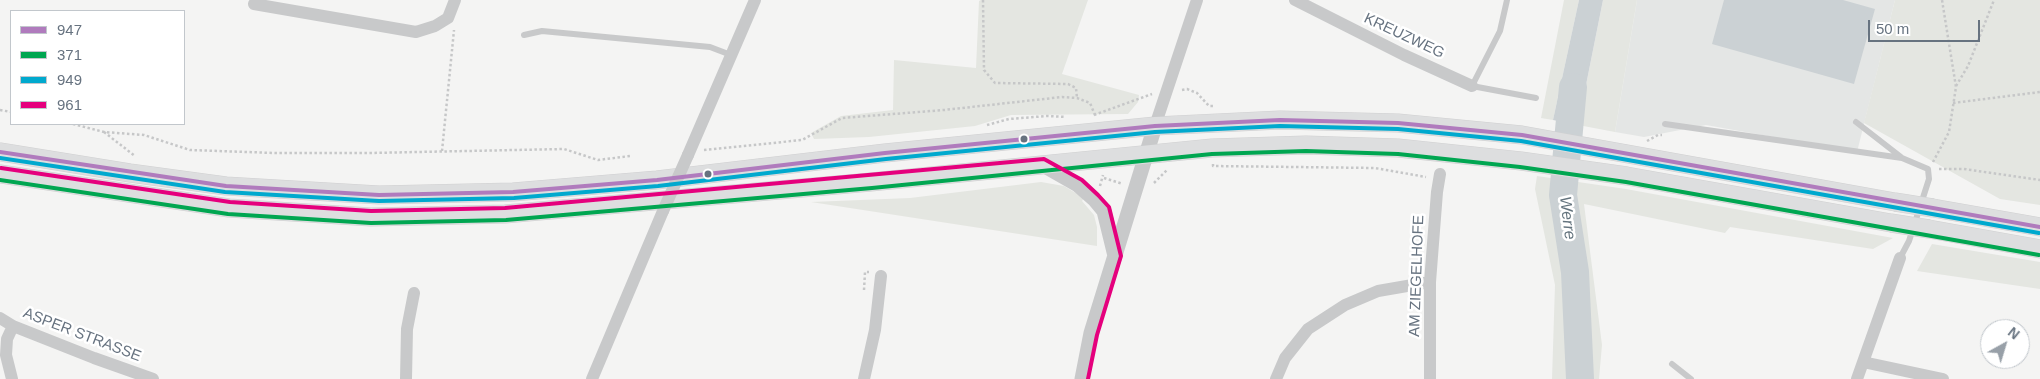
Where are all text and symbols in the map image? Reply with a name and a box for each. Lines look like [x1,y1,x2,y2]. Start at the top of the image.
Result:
legend [10,10,185,125]
street label: KREUZWEG [1361,10,1447,62]
scale bar [1870,10,1982,42]
text: 50 m [1876,20,1909,37]
text: 947 [57,21,82,38]
text: 371 [57,46,82,63]
text: 949 [57,71,82,88]
text: 961 [57,96,82,113]
unlabelled marker [1019,134,1029,144]
unlabelled marker [703,169,713,179]
water label: Werre [1555,195,1579,241]
street label: AM ZIEGELHOFE [1406,215,1428,337]
street label: ASPER STRASSE [20,304,144,366]
north arrow [1980,319,2030,369]
text: N [2005,324,2023,343]

